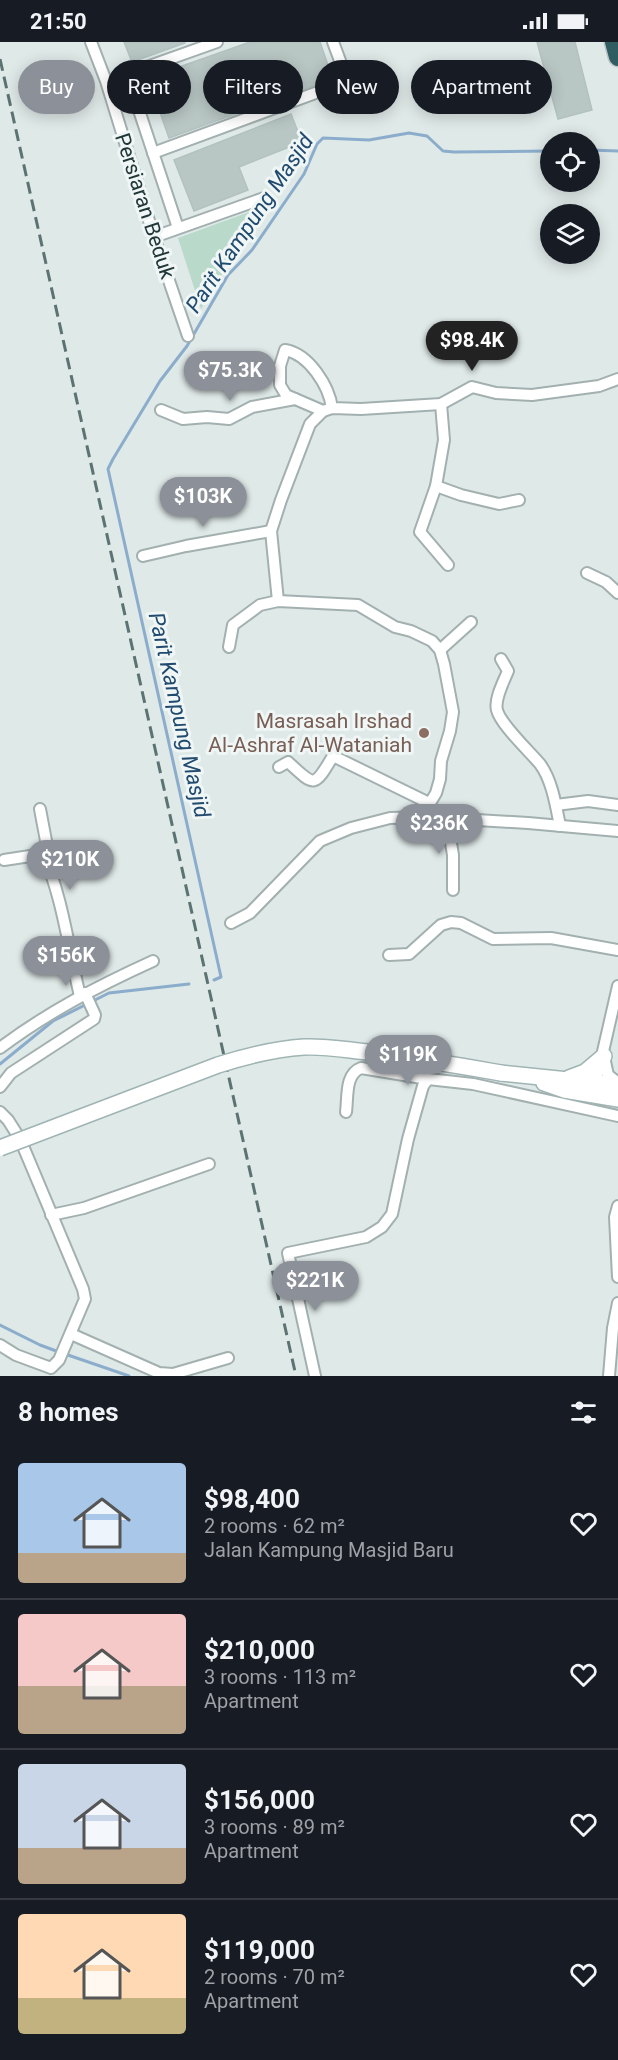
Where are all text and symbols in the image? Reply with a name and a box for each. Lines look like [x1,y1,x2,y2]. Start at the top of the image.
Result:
text: 21:50 [30,9,87,34]
chip: Buy [18,60,95,114]
chip: Rent [107,60,191,114]
chip: Filters [203,60,303,114]
chip: New [315,60,399,114]
chip: Apartment [411,60,552,114]
water label: Parit Kampung Masjid [180,128,319,317]
street label: Persiaran Beduk [110,130,180,282]
map controls [540,132,600,264]
button: locate [540,132,600,192]
button: layers [540,204,600,264]
pin: $98.4K [423,321,521,372]
text: $98.4K [440,328,504,352]
pin: $75.3K [181,351,279,402]
text: $75.3K [198,358,262,382]
pin: $103K [161,477,245,528]
text: $103K [174,484,232,508]
water label: Parit Kampung Masjid [144,610,216,821]
place label: Masrasah Irshad Al-Ashraf Al-Wataniah [208,709,412,757]
marker: Masrasah Irshad Al-Ashraf Al-Wataniah [417,726,431,740]
pin: $236K [397,804,481,855]
text: $236K [410,811,468,835]
pin: $210K [28,840,112,891]
text: $210K [41,847,99,871]
pin: $156K [24,936,108,987]
text: $156K [37,943,95,967]
pin: $119K [366,1035,450,1086]
text: $119K [379,1042,437,1066]
pin: $221K [273,1261,357,1312]
text: $221K [286,1268,344,1292]
icon: filters [567,1396,600,1429]
text: 8 homes [18,1397,119,1427]
text: $98,400 [204,1484,300,1514]
icon: home [66,1487,138,1559]
icon: heart [567,1507,600,1540]
text: 2 rooms · 62 m² [204,1514,345,1538]
text: Jalan Kampung Masjid Baru [204,1538,454,1562]
text: $210,000 [204,1635,315,1665]
icon: home [66,1638,138,1710]
icon: heart [567,1658,600,1691]
text: 3 rooms · 113 m² [204,1665,356,1689]
text: Apartment [204,1689,299,1713]
text: $156,000 [204,1785,315,1815]
icon: home [66,1788,138,1860]
icon: heart [567,1808,600,1841]
text: 3 rooms · 89 m² [204,1815,345,1839]
text: Apartment [204,1839,299,1863]
text: $119,000 [204,1935,315,1965]
icon: home [66,1938,138,2010]
icon: heart [567,1958,600,1991]
text: 2 rooms · 70 m² [204,1965,345,1989]
text: Apartment [204,1989,299,2013]

